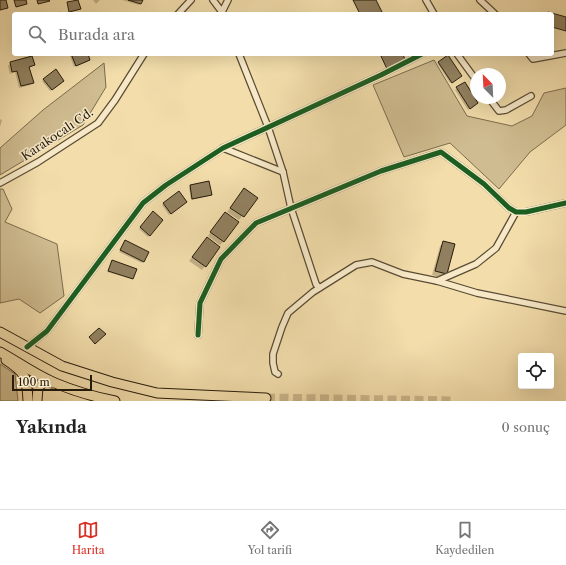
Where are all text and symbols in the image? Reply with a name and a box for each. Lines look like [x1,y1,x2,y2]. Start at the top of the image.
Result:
search box [12,12,554,56]
icon: search [26,23,48,45]
text: Burada ara [58,25,135,44]
north arrow [470,68,506,104]
street label: Karakocalı Cd. [18,104,96,164]
map controls [518,353,554,389]
button: locate [518,353,554,389]
scale bar [12,373,92,392]
text: 100 m [18,375,50,389]
text: Yakında [16,417,87,437]
text: 0 sonuç [502,419,550,435]
tab: Harita [72,519,104,557]
tab: Yol tarifi [248,519,292,557]
tab: Kaydedilen [435,519,494,557]

